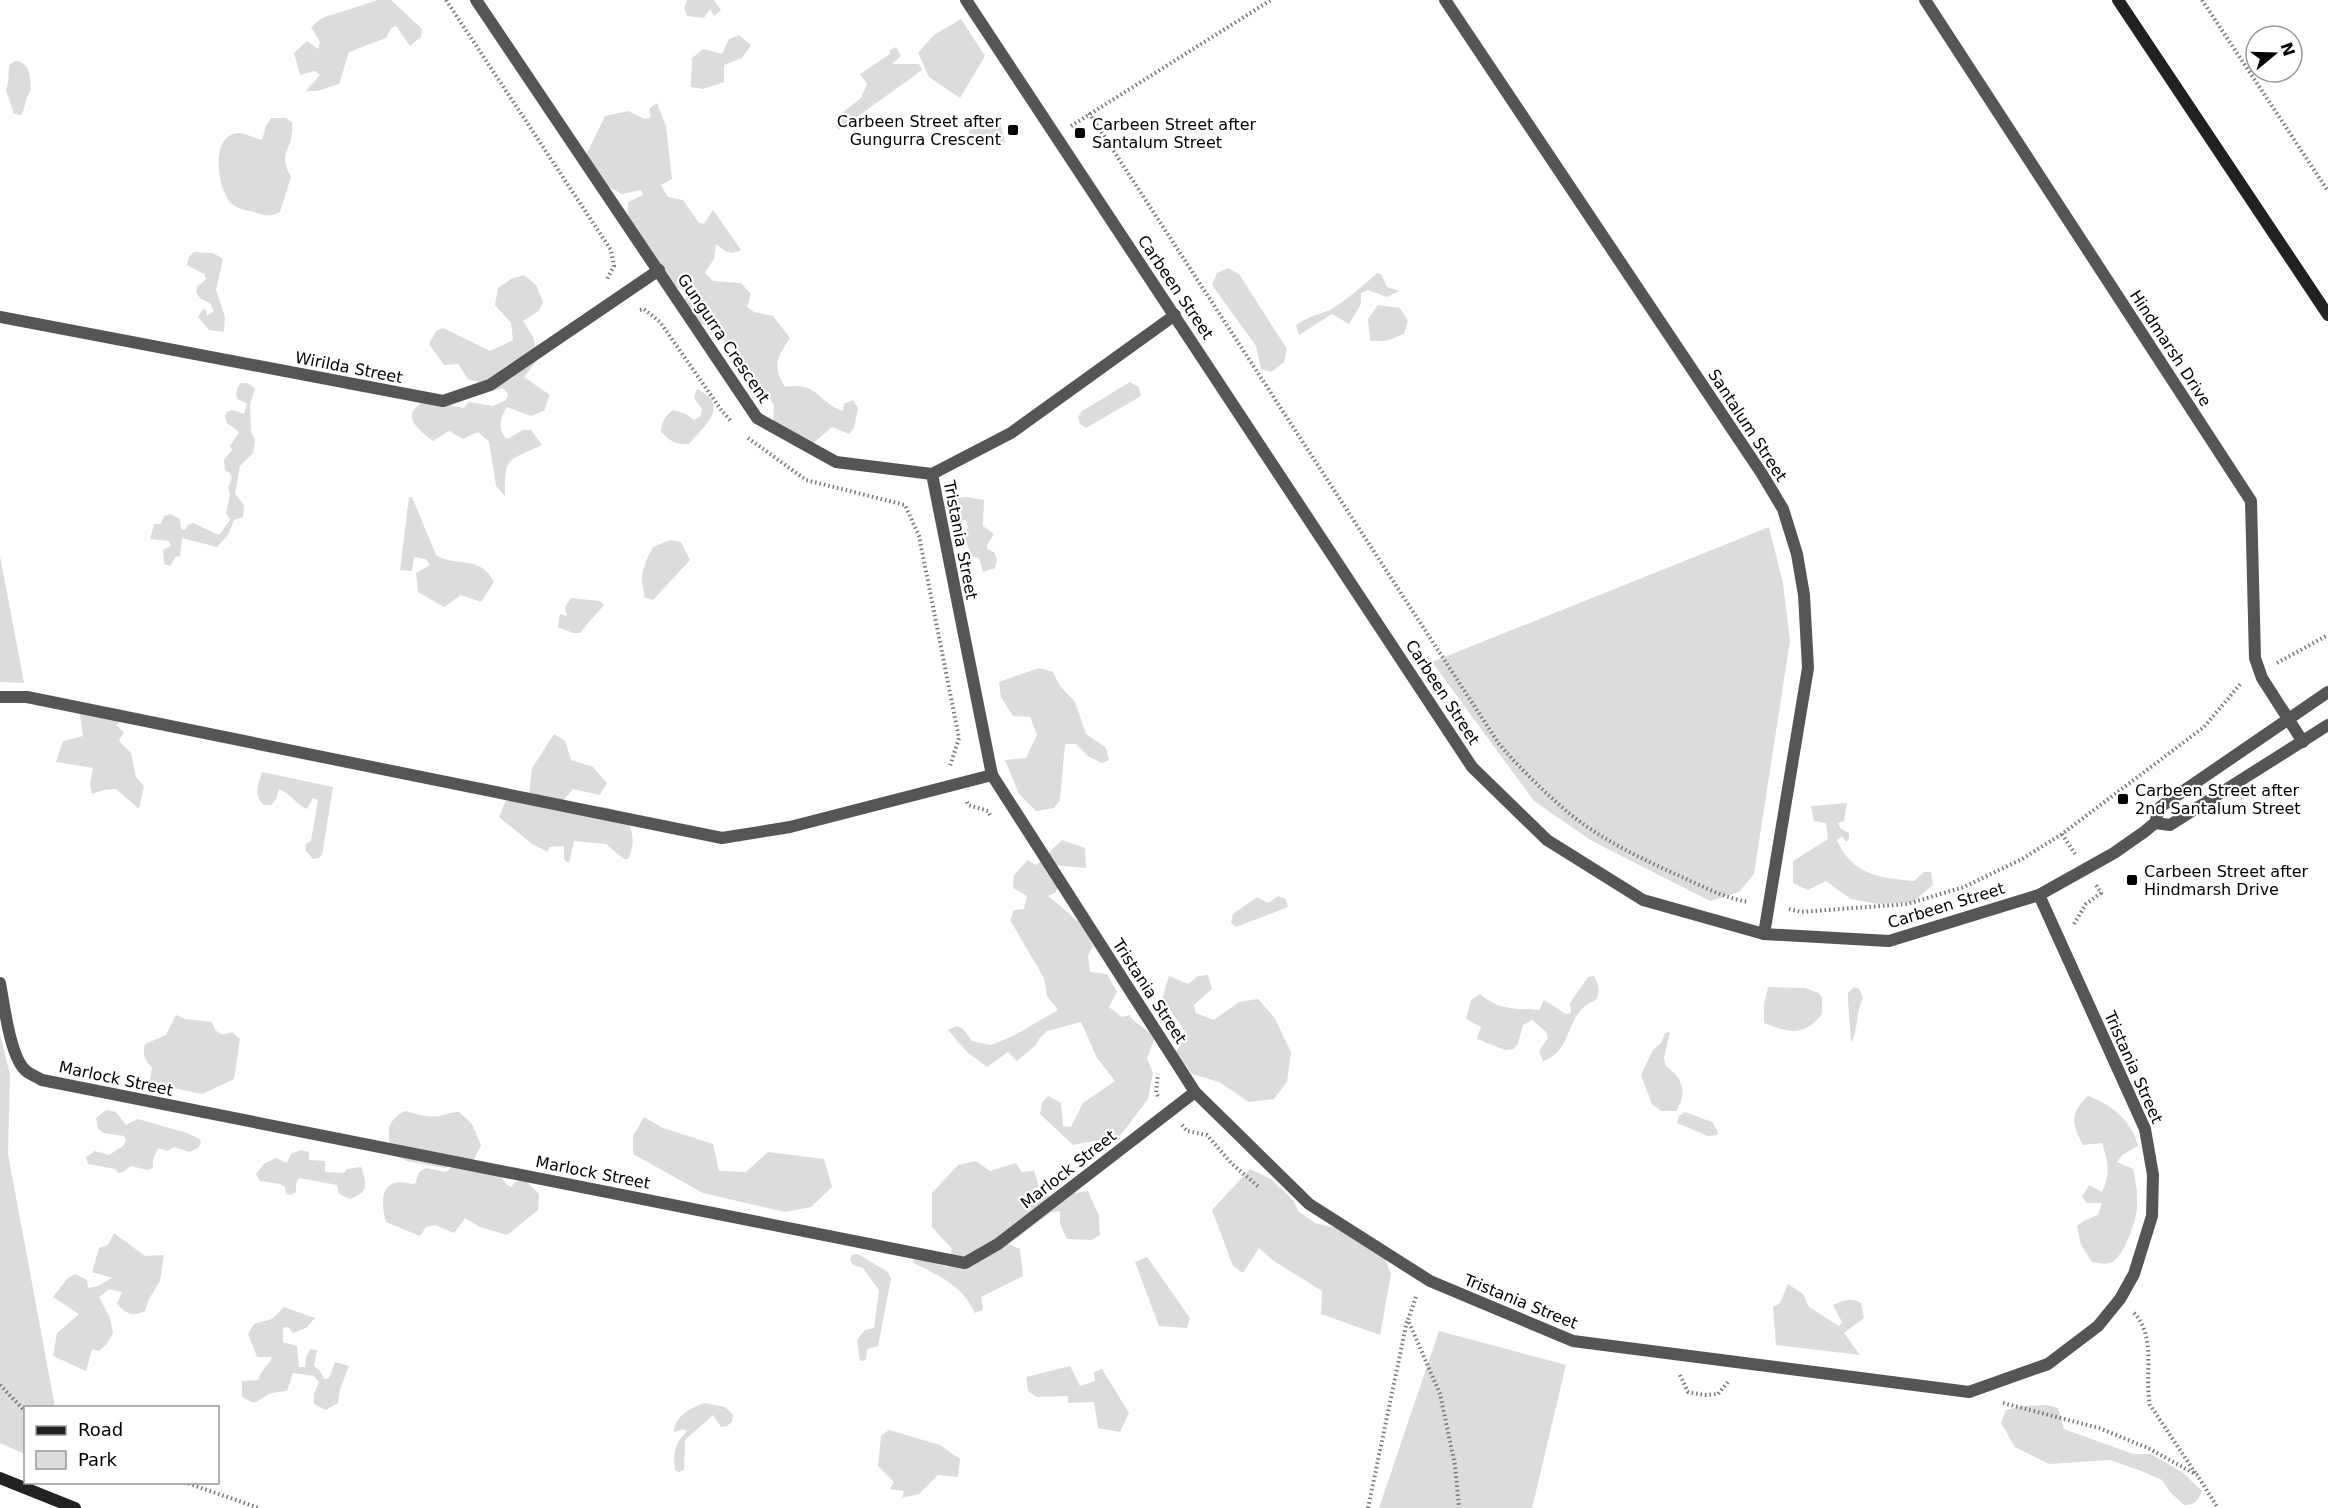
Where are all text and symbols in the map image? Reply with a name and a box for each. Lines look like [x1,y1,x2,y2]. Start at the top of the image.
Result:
north arrow [2244,24,2304,84]
text: N [2277,40,2299,59]
place label: Carbeen Street after Gungurra Crescent [837,112,1001,149]
place label: Carbeen Street after Santalum Street [1092,115,1257,152]
marker: Carbeen Street after Gungurra Crescent [1006,123,1020,137]
marker: Carbeen Street after Santalum Street [1073,126,1087,140]
street label: Carbeen Street [1134,232,1217,343]
street label: Gungurra Crescent [673,270,774,406]
street label: Hindmarsh Drive [2126,287,2215,410]
street label: Wirilda Street [294,348,404,387]
street label: Santalum Street [1704,366,1791,485]
street label: Tristania Street [939,478,981,601]
street label: Carbeen Street [1402,636,1484,748]
place label: Carbeen Street after 2nd Santalum Street [2135,781,2301,818]
marker: Carbeen Street after 2nd Santalum Street [2116,792,2130,806]
place label: Carbeen Street after Hindmarsh Drive [2144,862,2309,899]
marker: Carbeen Street after Hindmarsh Drive [2125,873,2139,887]
street label: Carbeen Street [1885,879,2007,932]
street label: Tristania Street [1108,935,1190,1047]
street label: Tristania Street [2100,1007,2167,1126]
street label: Marlock Street [57,1057,175,1100]
street label: Marlock Street [1017,1126,1120,1213]
street label: Marlock Street [534,1152,652,1193]
street label: Tristania Street [1460,1270,1580,1333]
legend [24,1406,219,1484]
text: Road [78,1419,123,1440]
text: Park [78,1449,117,1470]

